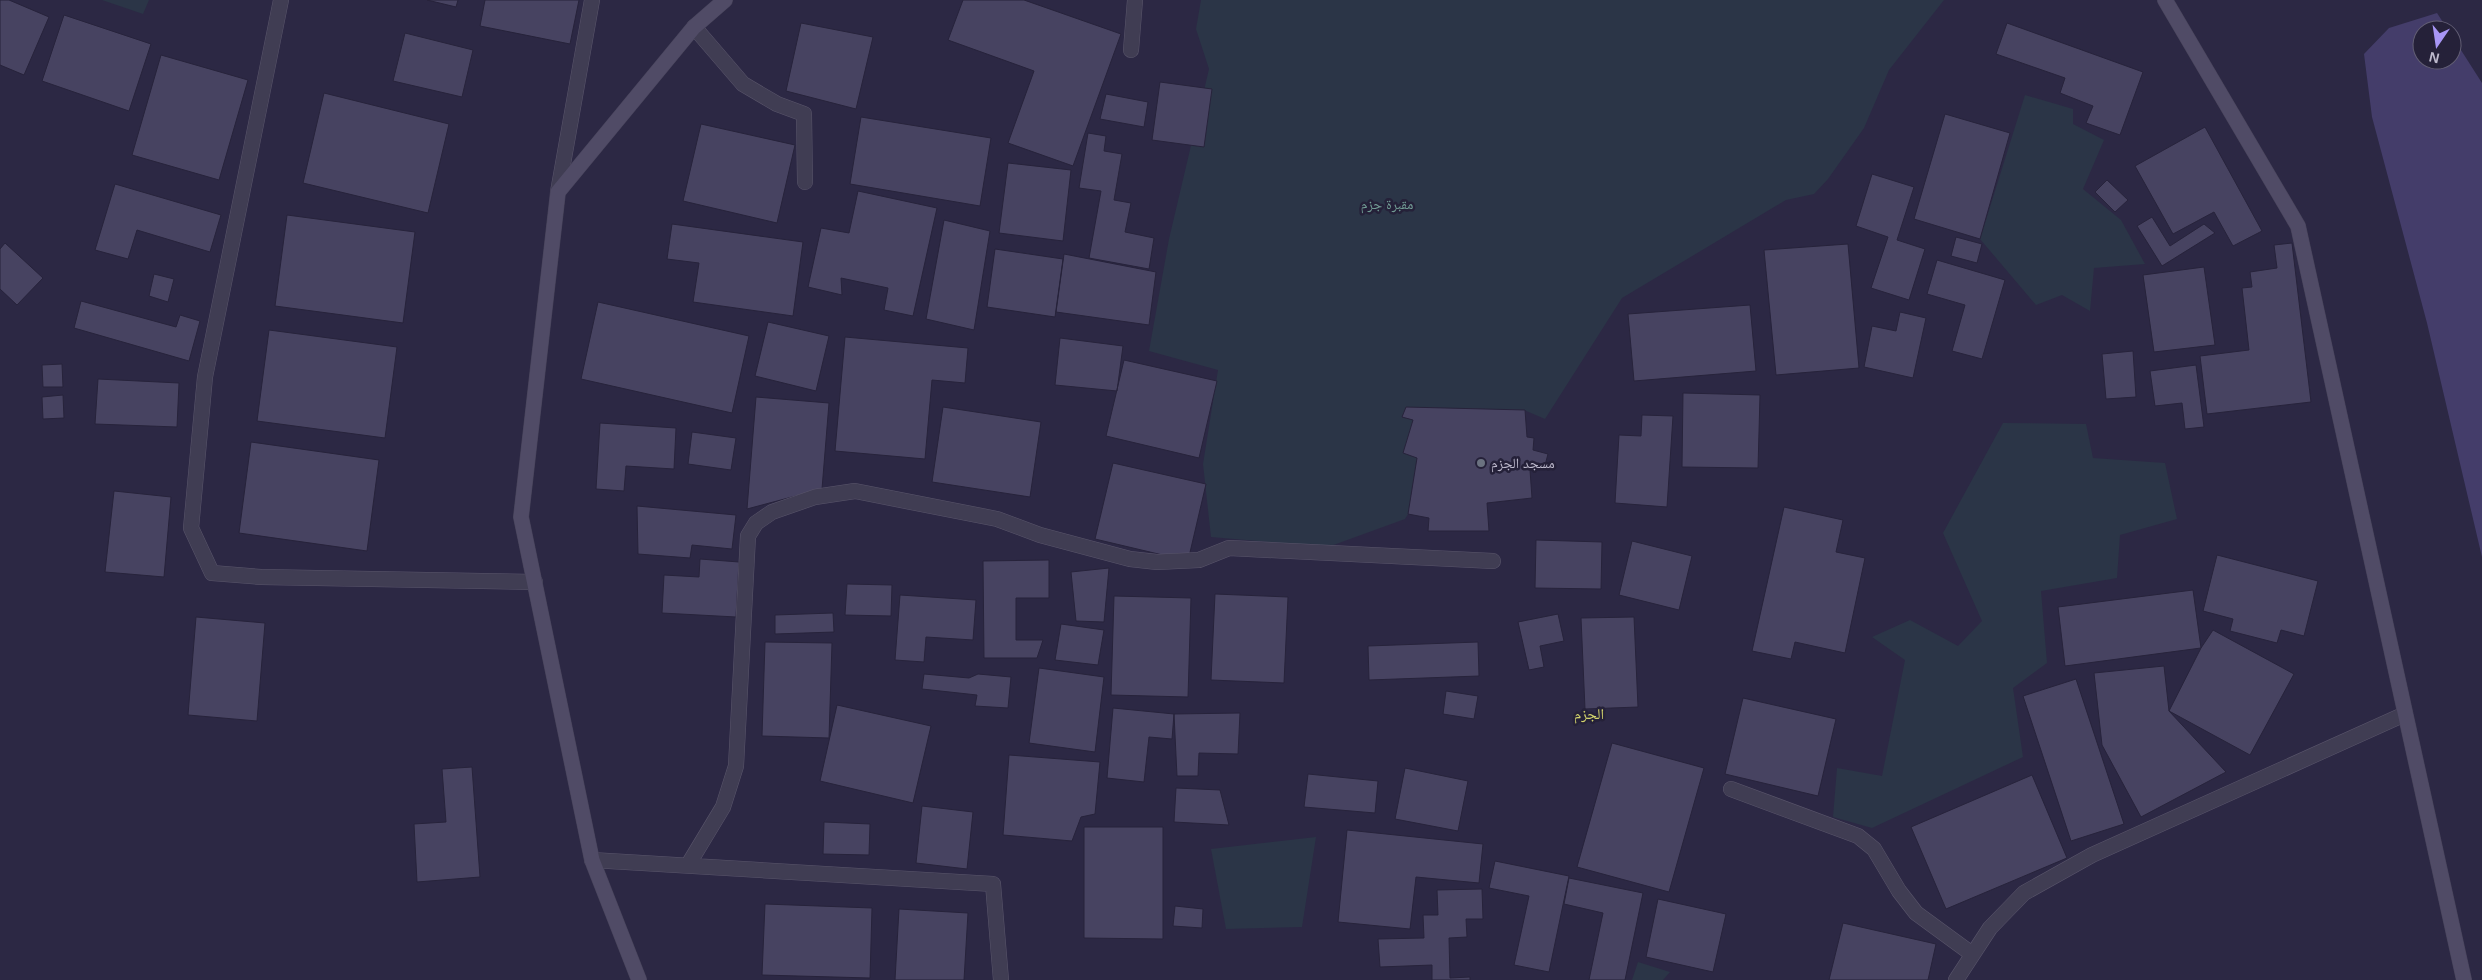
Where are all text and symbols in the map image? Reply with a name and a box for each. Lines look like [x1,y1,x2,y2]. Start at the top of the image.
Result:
north arrow [2412,20,2462,70]
text: N [2427,49,2441,67]
park label: مقبرة جزم [1361,196,1413,214]
place label: مسجد الجزم [1491,455,1555,473]
marker: مسجد الجزم [1475,457,1487,469]
district label: الجزم [1574,705,1604,724]

